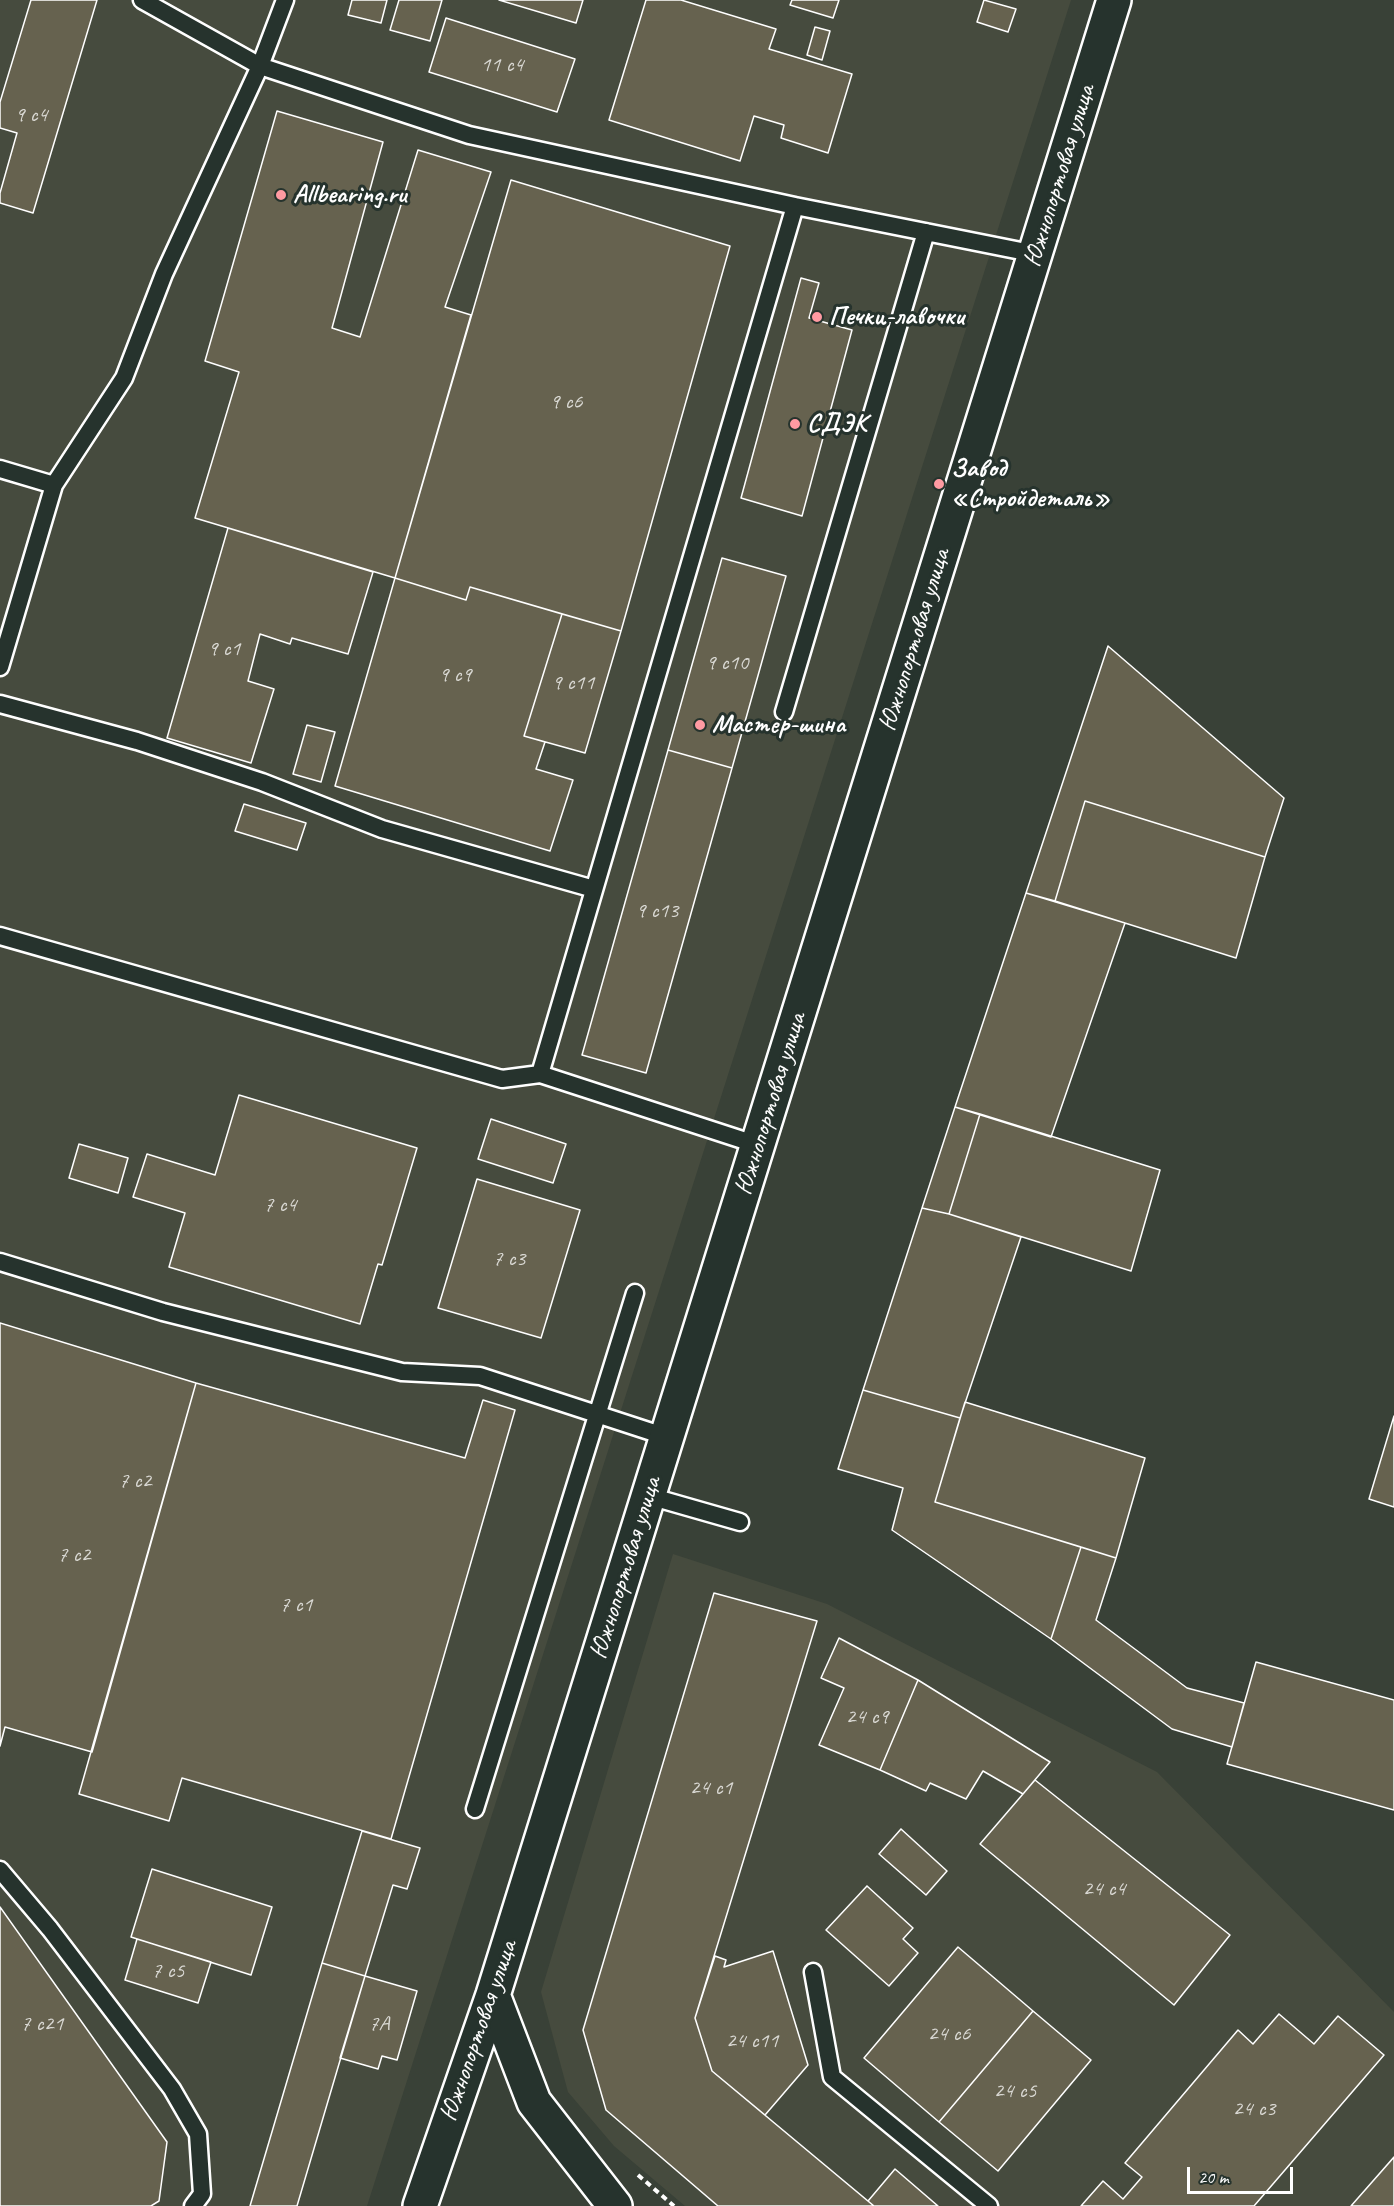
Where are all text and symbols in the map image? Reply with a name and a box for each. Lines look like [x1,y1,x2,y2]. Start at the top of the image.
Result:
house number: 11 с4 [481,52,523,78]
street label: Южнопортовая улица [1017,81,1103,271]
house number: 9 с4 [15,102,47,128]
place label: Allbearing.ru [293,179,406,211]
marker: Allbearing.ru [274,188,288,202]
place label: Печки-лавочки [829,301,964,333]
marker: Печки-лавочки [810,310,824,324]
house number: 9 с6 [550,389,582,415]
place label: СДЭК [807,408,867,440]
marker: СДЭК [788,417,802,431]
place label: Завод «Стройдеталь» [951,453,1110,514]
marker: Завод «Стройдеталь» [932,477,946,491]
street label: Южнопортовая улица [872,545,958,735]
house number: 9 с1 [208,636,240,662]
house number: 9 с10 [706,650,748,676]
house number: 9 с9 [439,662,471,688]
house number: 9 с11 [552,670,594,696]
place label: Мастер-шина [712,709,845,741]
marker: Мастер-шина [693,718,707,732]
house number: 9 с13 [636,898,678,924]
street label: Южнопортовая улица [728,1009,814,1199]
house number: 7 с4 [264,1192,296,1218]
house number: 7 c3 [493,1246,525,1272]
house number: 7 с2 [119,1468,151,1494]
street label: Южнопортовая улица [583,1473,669,1663]
house number: 7 c2 [58,1542,90,1568]
house number: 7 с1 [280,1592,312,1618]
house number: 24 с9 [846,1704,888,1730]
house number: 24 с1 [690,1775,732,1801]
house number: 24 с4 [1083,1876,1125,1902]
street label: Южнопортовая улица [434,1937,524,2125]
house number: 7 c5 [152,1958,184,1984]
house number: 7 c21 [21,2011,63,2037]
house number: 7А [369,2011,389,2037]
house number: 24 с6 [928,2021,970,2047]
house number: 24 с11 [726,2028,778,2054]
house number: 24 с5 [994,2078,1036,2104]
house number: 24 с3 [1233,2096,1275,2122]
scale bar [1190,2155,1296,2193]
text: 20 m [1198,2166,1229,2188]

